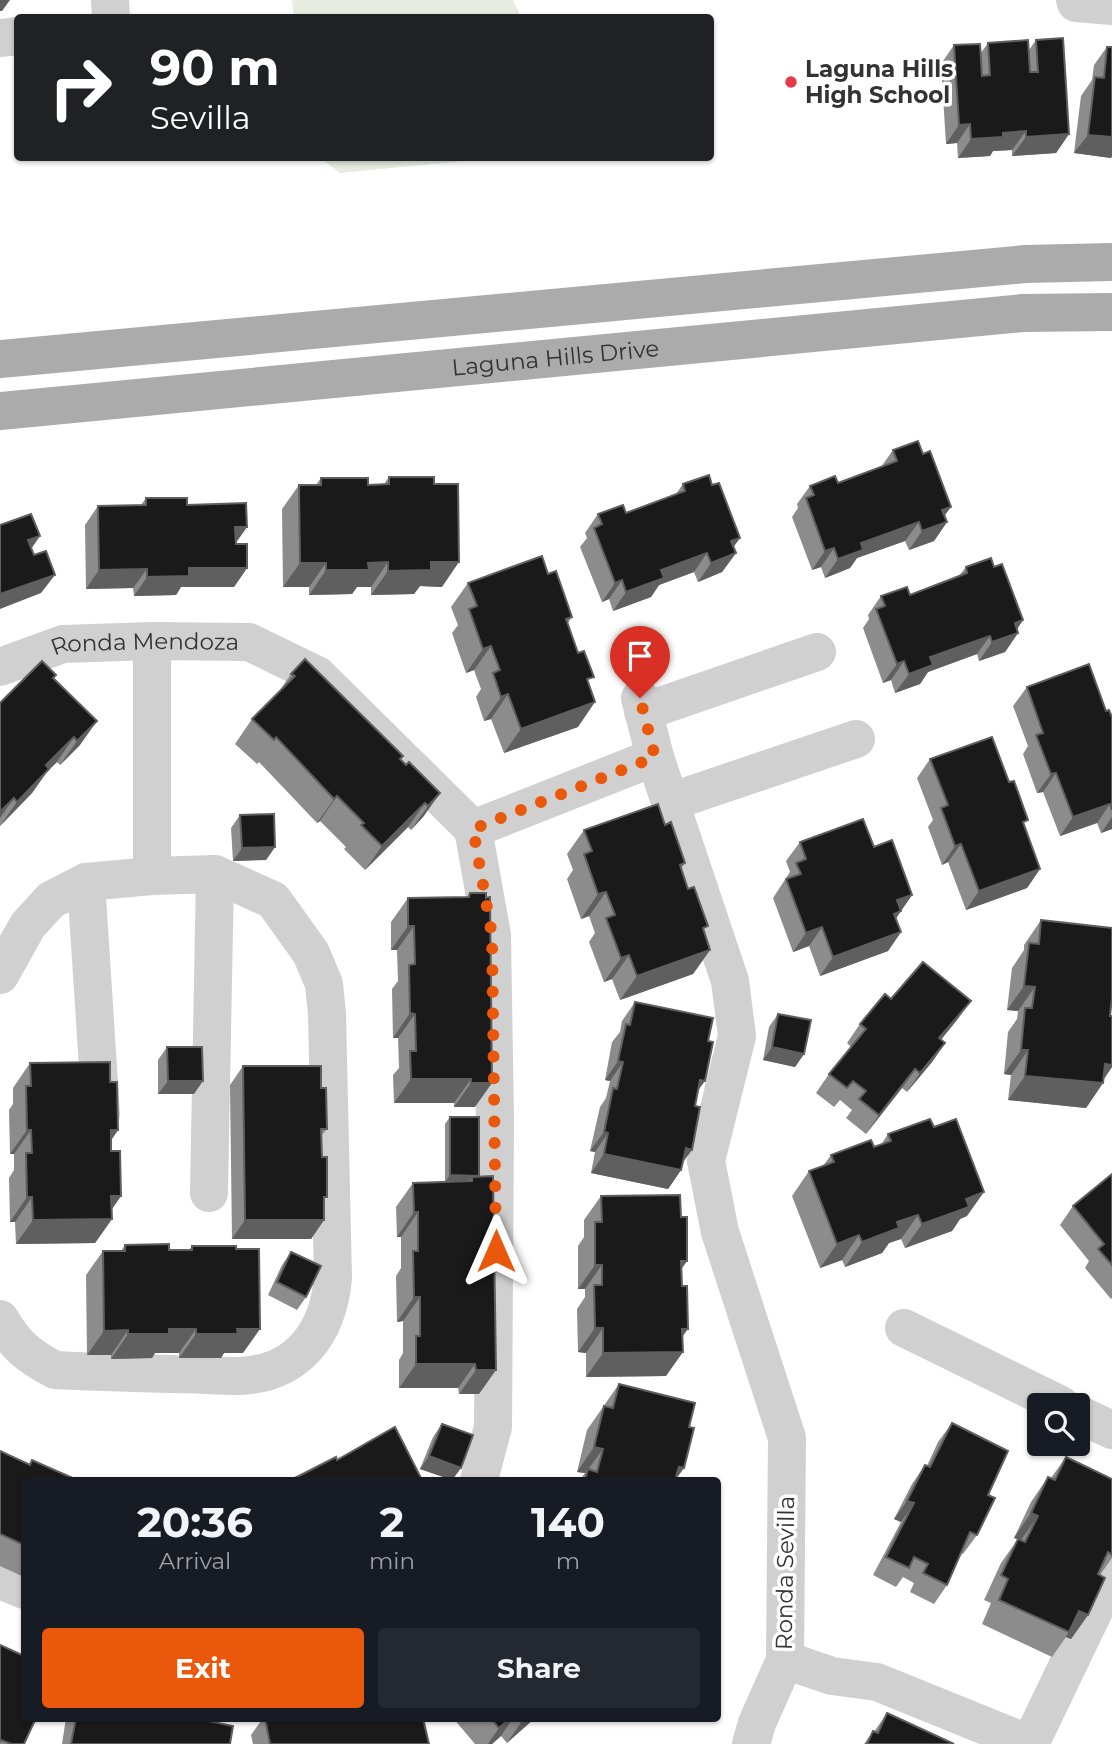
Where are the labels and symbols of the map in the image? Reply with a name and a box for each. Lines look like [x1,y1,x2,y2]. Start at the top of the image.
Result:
place label: Laguna Hills High School [805,55,953,109]
marker: Laguna Hills High School [783,74,799,90]
street label: Laguna Hills Drive [450,334,660,382]
pin [610,626,670,698]
street label: Ronda Mendoza [47,627,239,661]
position arrow [459,1214,533,1288]
street label: Ronda Sevilla [770,1496,800,1650]

